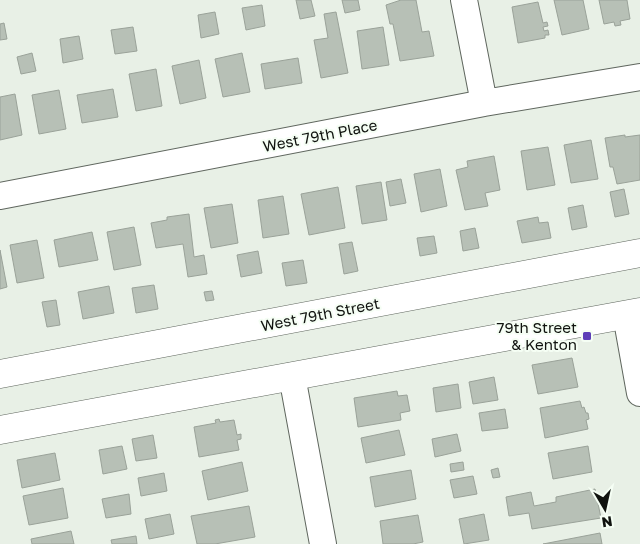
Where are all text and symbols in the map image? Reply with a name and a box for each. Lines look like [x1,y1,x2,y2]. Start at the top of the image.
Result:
street label: West 79th Place [261,115,379,155]
street label: West 79th Street [259,294,381,334]
place label: 79th Street & Kenton [497,318,577,353]
marker: 79th Street & Kenton [581,330,593,342]
north arrow [580,484,630,534]
text: N [601,513,614,532]

